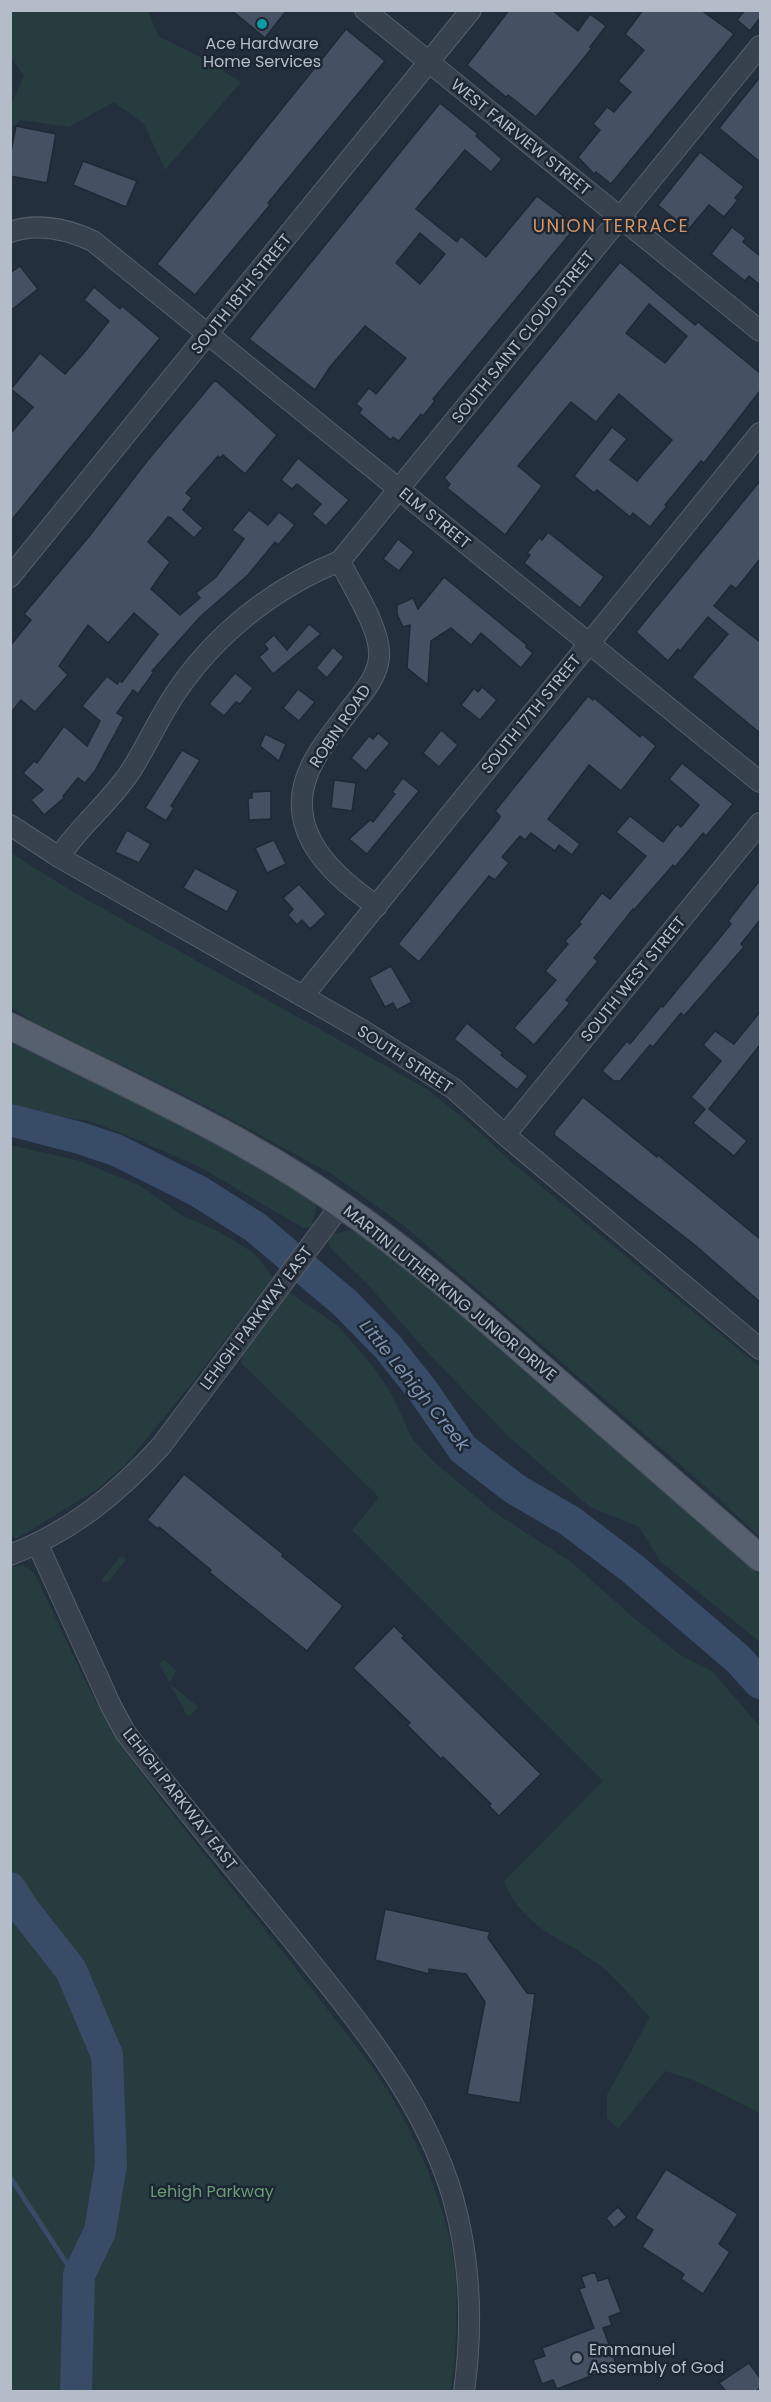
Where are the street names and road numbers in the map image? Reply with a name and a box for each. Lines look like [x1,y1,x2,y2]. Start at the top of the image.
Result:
street label: WEST FAIRVIEW STREET [446,73,596,201]
street label: SOUTH 18TH STREET [185,229,297,359]
street label: SOUTH SAINT CLOUD STREET [446,246,600,428]
street label: ELM STREET [394,482,476,554]
street label: SOUTH 17TH STREET [476,649,587,779]
street label: ROBIN ROAD [304,680,376,772]
street label: SOUTH WEST STREET [575,911,691,1047]
street label: SOUTH STREET [353,1020,458,1099]
street label: MARTIN LUTHER KING JUNIOR DRIVE [338,1200,562,1386]
street label: LEHIGH PARKWAY EAST [194,1241,318,1395]
street label: LEHIGH PARKWAY EAST [117,1723,243,1875]

